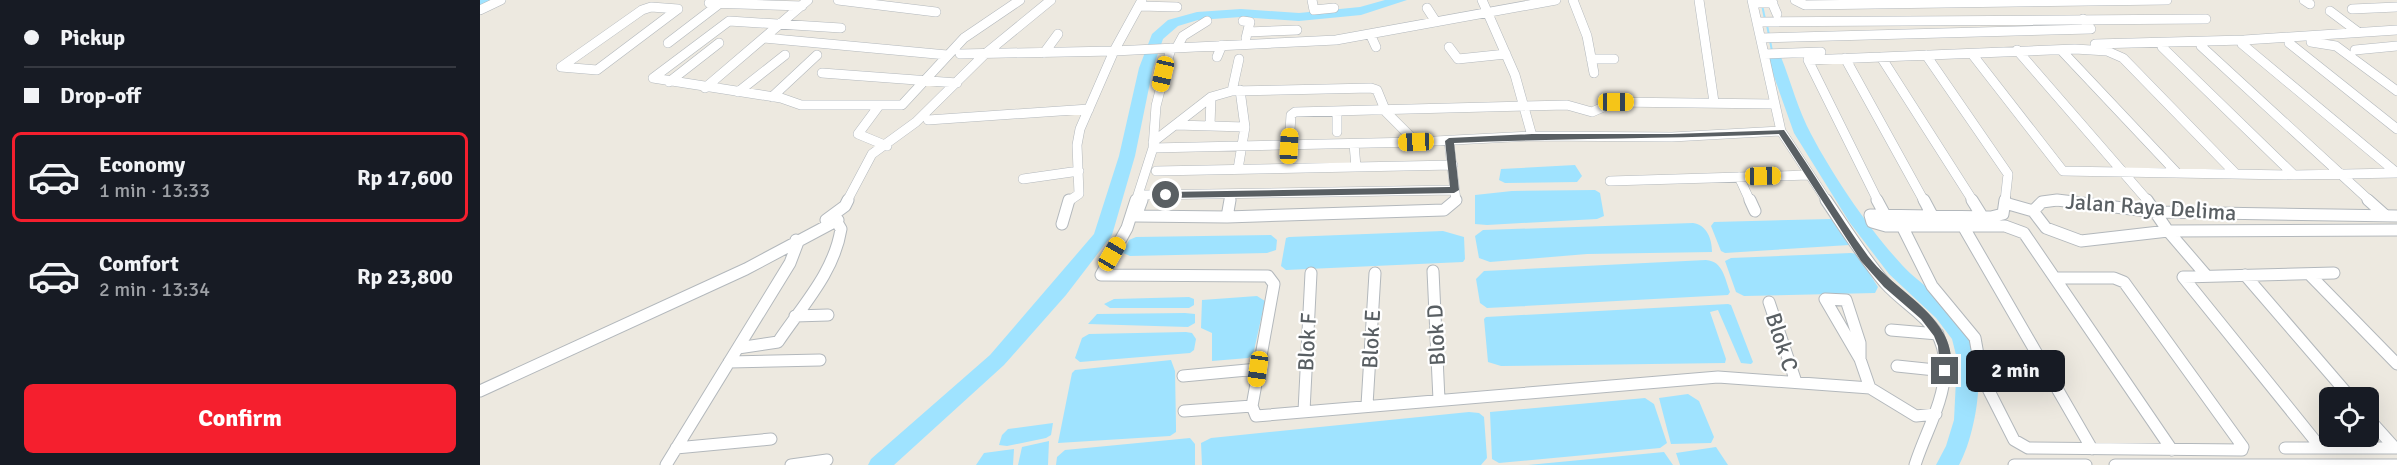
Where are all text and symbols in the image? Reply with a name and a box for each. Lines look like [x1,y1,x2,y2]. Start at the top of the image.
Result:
text: Pickup [60,24,125,51]
car [1150,54,1176,94]
text: Drop-off [60,82,141,109]
car [1598,93,1634,111]
car [1279,128,1299,164]
car [1398,132,1434,152]
icon: car [27,150,81,204]
text: Economy [99,151,185,178]
text: Rp 17,600 [357,164,453,191]
car [1745,167,1781,185]
text: 1 min · 13:33 [99,178,210,203]
route start [1152,181,1179,208]
street label: Jalan Raya Delima [2065,188,2237,226]
car [1095,234,1129,274]
icon: car [27,249,81,303]
text: Comfort [99,250,179,277]
text: Rp 23,800 [357,263,453,290]
text: 2 min · 13:34 [99,277,210,302]
street label: Blok D [1421,304,1451,366]
street label: Blok E [1356,309,1386,369]
street label: Blok C [1760,309,1804,375]
street label: Blok F [1292,312,1322,372]
car [1247,350,1269,388]
callout: 2 min [1966,350,2065,392]
route end [1931,357,1958,384]
text: 2 min [1991,358,2040,383]
button: Confirm [24,384,456,453]
map controls [2319,387,2379,447]
button: locate [2319,387,2379,447]

